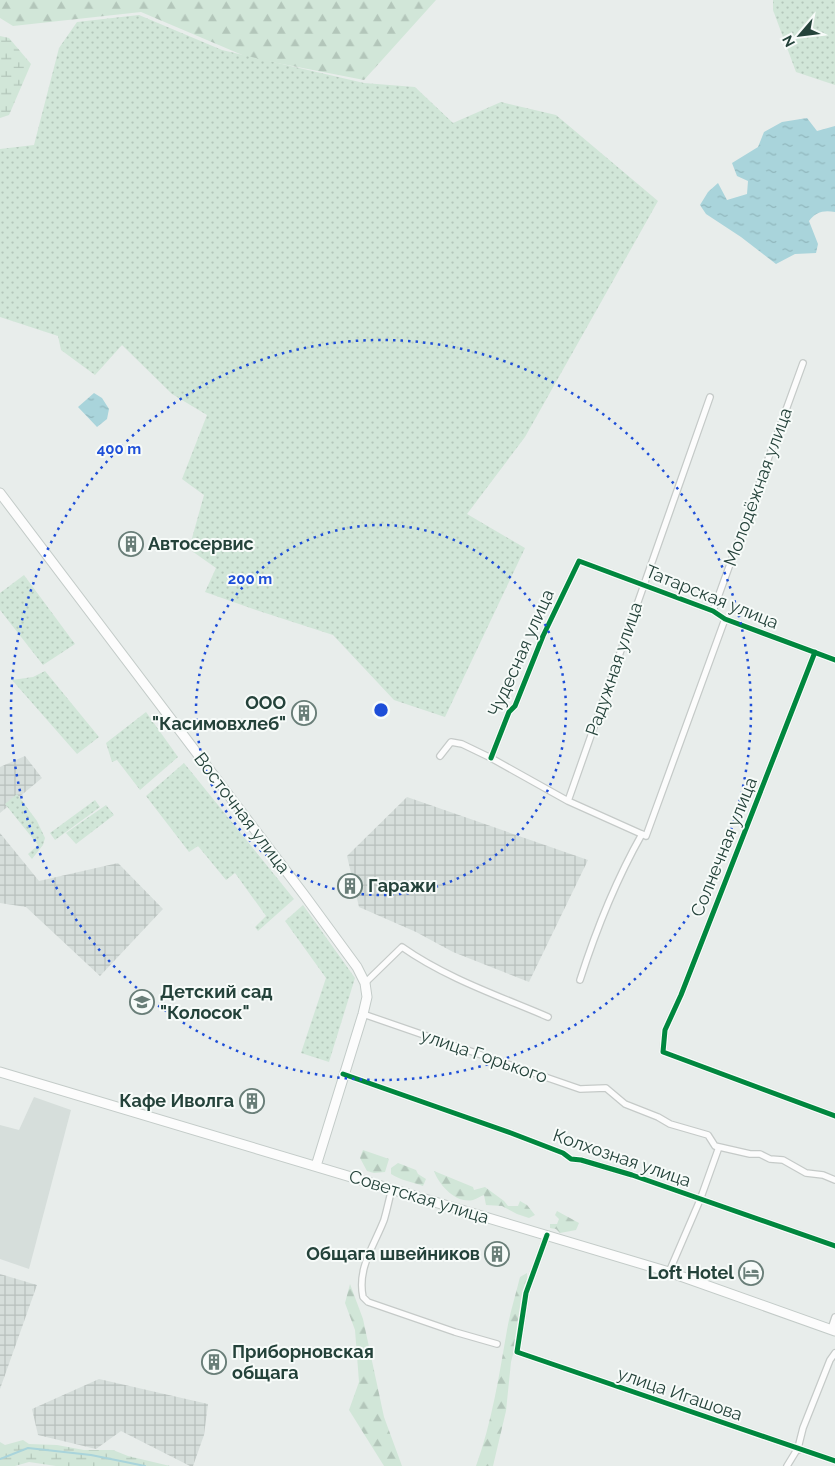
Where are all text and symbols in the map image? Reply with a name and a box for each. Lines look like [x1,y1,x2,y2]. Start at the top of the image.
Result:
north arrow [775,10,825,60]
text: N [779,33,798,50]
street label: Молодёжная улица [719,405,796,569]
text: 400 m [97,440,141,458]
building icon: Автосервис [118,531,144,557]
place label: Автосервис [148,533,254,554]
street label: Татарская улица [643,560,782,633]
text: 200 m [228,570,272,588]
street label: Чудесная улица [483,586,558,720]
street label: Радужная улица [581,599,646,738]
place label: ООО "Касимовхлеб" [152,692,286,734]
building icon: ООО "Касимовхлеб" [291,700,317,726]
centre of rings [372,701,390,719]
street label: Восточная улица [190,748,295,877]
street label: Солнечная улица [686,774,761,919]
building icon: Гаражи [337,873,363,899]
place label: Гаражи [368,875,436,896]
place label: Детский сад "Колосок" [160,981,273,1023]
school or university icon: Детский сад "Колосок" [129,989,155,1015]
street label: улица Горького [418,1024,551,1087]
building icon: Кафе Иволга [239,1088,265,1114]
place label: Кафе Иволга [119,1090,234,1111]
street label: Колхозная улица [550,1124,694,1191]
street label: Советская улица [347,1165,492,1228]
building icon: Общага швейников [484,1241,510,1267]
place label: Общага швейников [306,1243,480,1264]
hotel icon: Loft Hotel [738,1260,764,1286]
place label: Loft Hotel [648,1262,734,1283]
place label: Приборновская общага [232,1341,374,1383]
building icon: Приборновская общага [201,1349,227,1375]
street label: улица Игашова [615,1362,745,1425]

